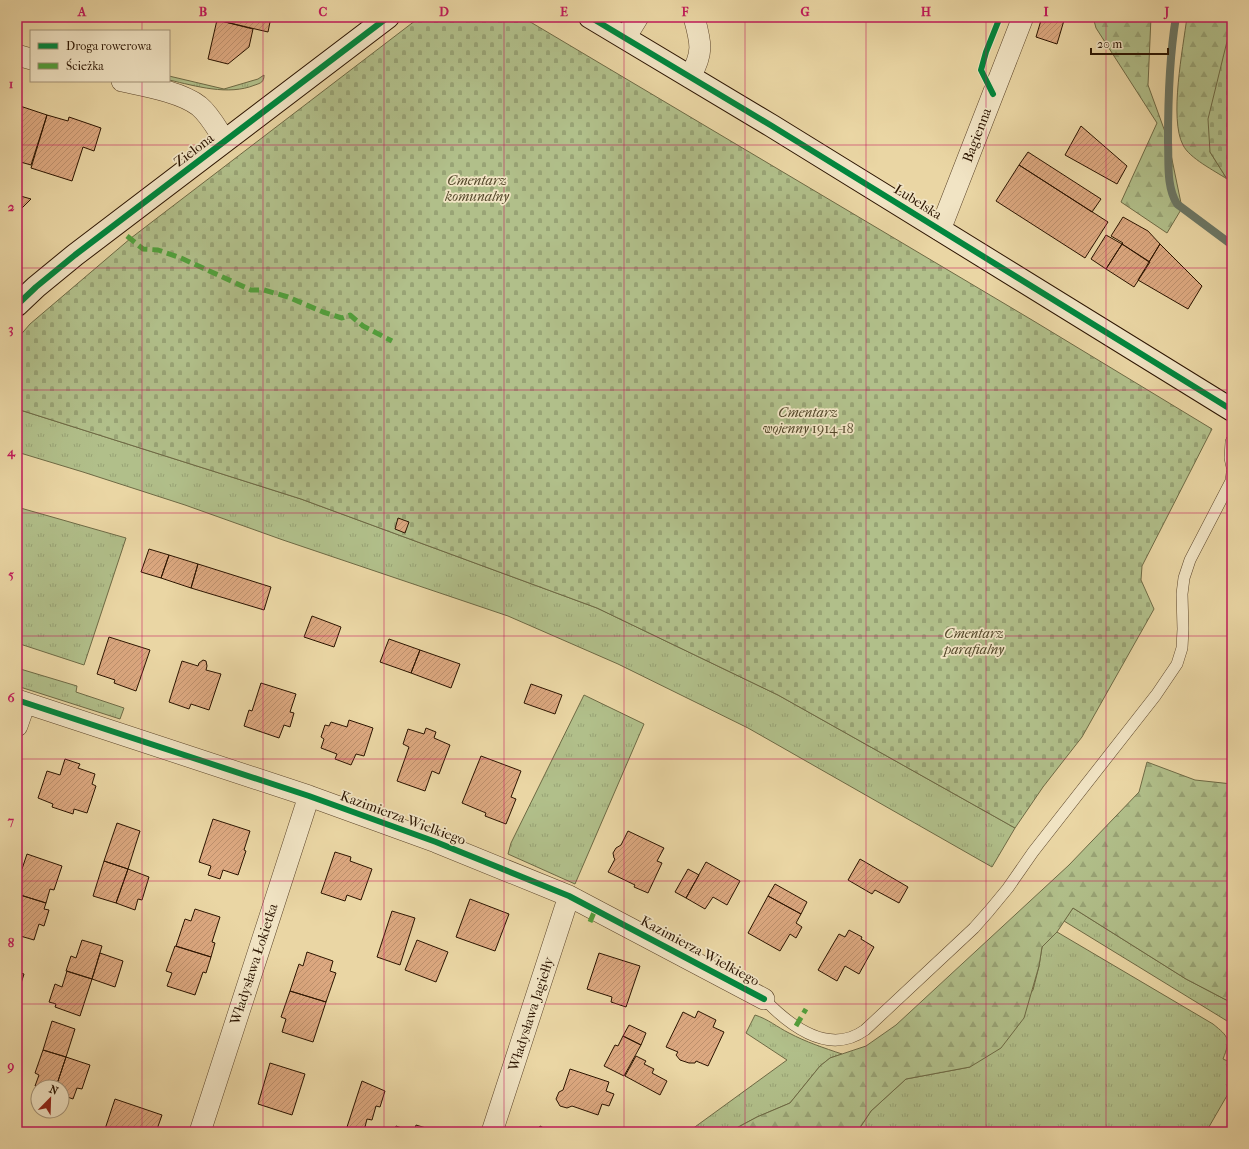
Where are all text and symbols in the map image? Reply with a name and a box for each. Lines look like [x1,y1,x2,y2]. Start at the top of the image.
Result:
text: A [77,4,87,19]
text: B [199,4,208,19]
text: C [319,4,328,19]
text: D [439,4,449,19]
text: E [560,4,568,19]
text: F [681,4,689,19]
text: G [800,4,810,19]
text: H [921,4,932,19]
text: I [1043,4,1049,19]
text: J [1163,4,1170,20]
legend [30,30,170,82]
scale bar [1091,30,1168,56]
text: 20 m [1097,37,1122,51]
text: Droga rowerowa [66,39,152,53]
text: Ścieżka [66,58,104,73]
text: 1 [9,76,14,91]
street label: Bagienna [959,105,995,165]
street label: Zielona [171,129,218,171]
park label: Cmentarz komunalny [444,172,510,205]
street label: Lubelska [891,181,945,224]
text: 2 [8,199,15,214]
text: 3 [8,321,14,337]
park label: Cmentarz wojenny 1914-18 [762,404,854,437]
text: 4 [6,444,16,460]
text: 5 [8,567,14,582]
park label: Cmentarz parafialny [942,625,1005,658]
text: 6 [7,690,15,705]
street label: Kazimierza Wielkiego [338,787,468,849]
text: 7 [7,813,15,828]
street label: Władysława Łokietka [226,901,282,1028]
street label: Kazimierza Wielkiego [638,912,762,990]
text: 8 [8,935,15,950]
street label: Władysława Jagiełły [504,954,558,1074]
text: 9 [7,1058,15,1074]
north arrow [30,1079,70,1119]
text: N [47,1083,61,1098]

